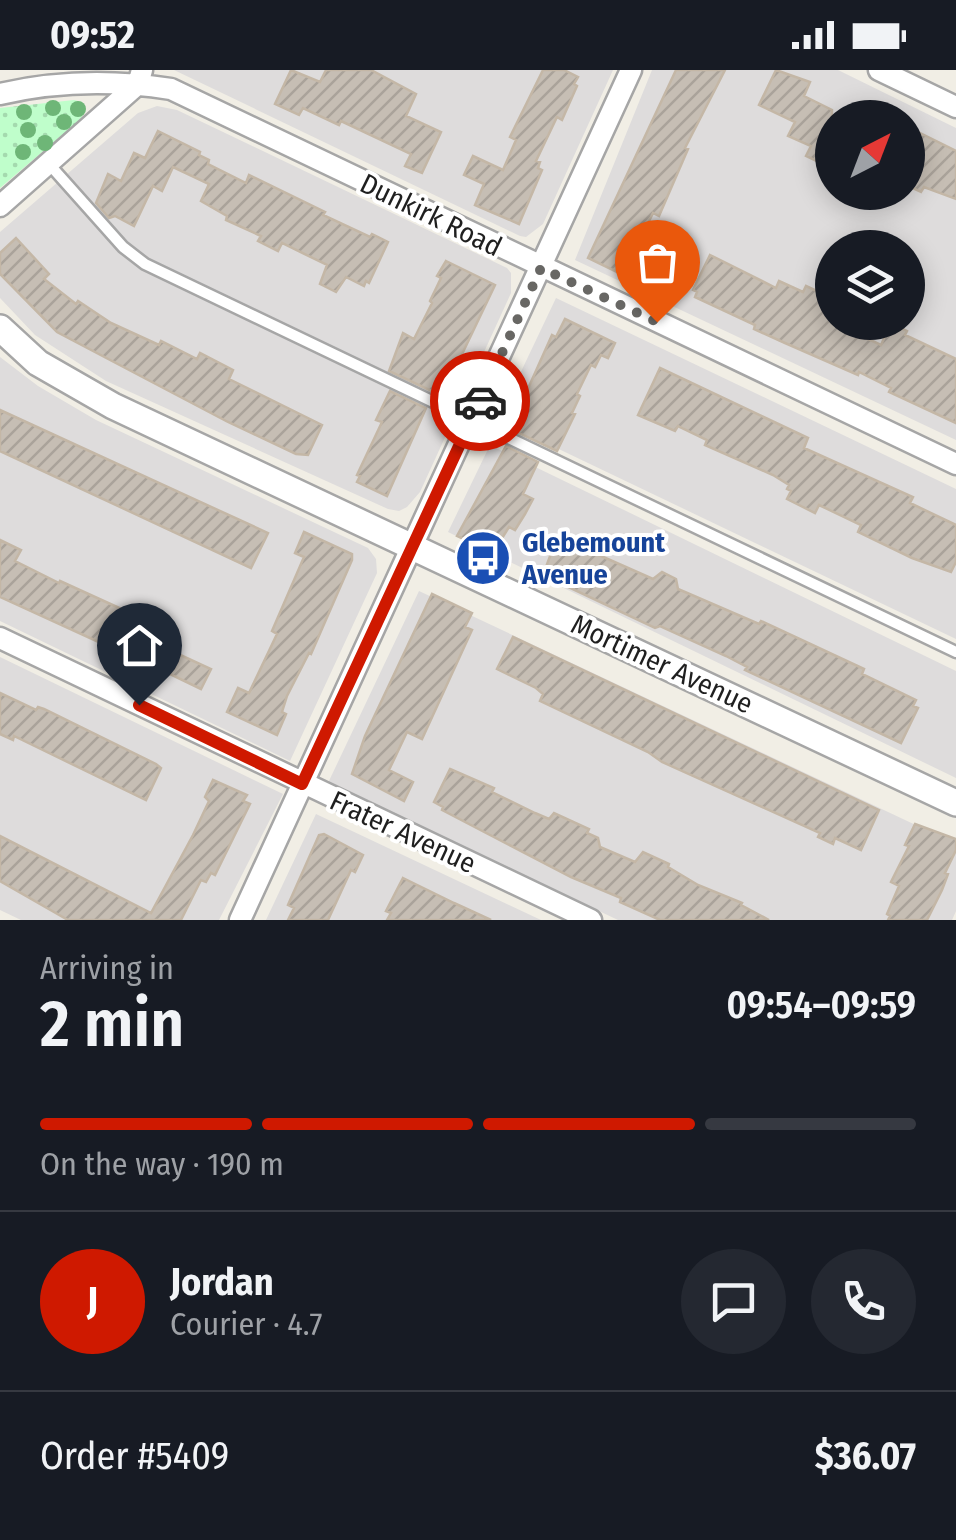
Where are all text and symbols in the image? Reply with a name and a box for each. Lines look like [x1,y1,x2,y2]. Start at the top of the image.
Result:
text: 09:52 [50,12,135,58]
north arrow [815,100,925,210]
map controls [815,100,925,340]
street label: Dunkirk Road [355,167,507,263]
pin [615,220,700,323]
button: layers [815,230,925,340]
icon: bag [630,235,685,290]
courier [430,351,530,451]
icon: car [453,374,508,429]
place label: Glebemount Avenue [521,526,666,591]
bus stop icon: Glebemount Avenue [453,528,513,588]
pin [97,603,182,706]
street label: Mortimer Avenue [566,608,758,720]
icon: home [112,618,167,673]
street label: Frater Avenue [325,784,481,880]
text: Arriving in [40,949,174,987]
text: 09:54–09:59 [726,982,916,1028]
text: 2 min [40,985,184,1063]
text: On the way · 190 m [40,1145,284,1183]
button: chat [681,1249,786,1354]
button: phone [811,1249,916,1354]
text: Jordan [170,1259,274,1305]
text: J [87,1278,98,1324]
text: Courier · 4.7 [170,1305,322,1343]
text: Order #5409 [40,1433,229,1479]
text: $36.07 [815,1433,916,1479]

